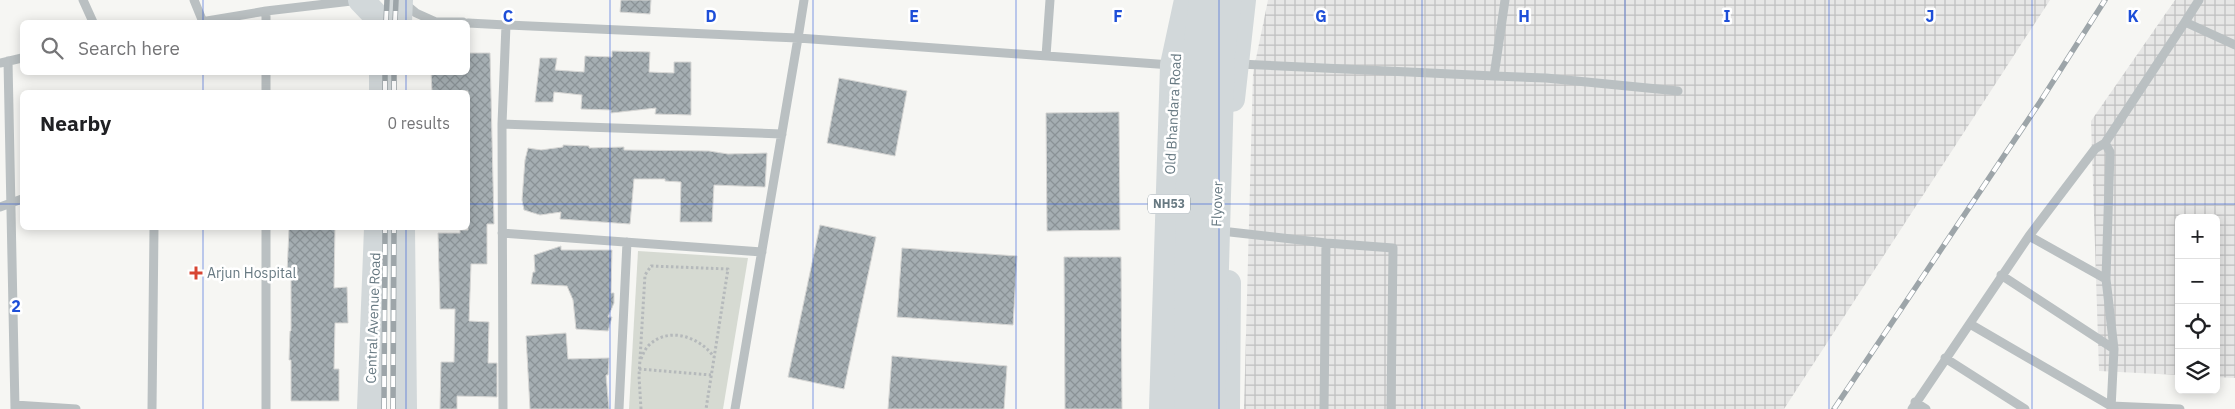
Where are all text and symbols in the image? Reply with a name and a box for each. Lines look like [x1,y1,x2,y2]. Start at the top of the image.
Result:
text: C [503,6,513,26]
text: D [705,6,717,26]
text: E [909,6,919,26]
text: F [1113,6,1123,26]
text: G [1315,6,1327,26]
text: H [1518,6,1530,26]
text: I [1724,6,1731,26]
text: J [1926,6,1934,26]
text: K [2127,6,2139,26]
search box [20,20,470,75]
icon: search [38,34,66,62]
text: Search here [78,36,180,60]
street label: Old Bhandara Road [1161,53,1185,175]
text: Nearby [40,109,111,137]
text: 0 results [387,113,450,133]
street label: Flyover [1207,181,1227,227]
road number: NH53 [1148,194,1190,213]
map controls [2175,214,2220,394]
button: + [2175,214,2220,259]
street label: Central Avenue Road [362,252,384,384]
button: − [2175,259,2220,304]
place label: Arjun Hospital [207,264,296,282]
marker: Arjun Hospital [189,266,203,280]
text: 2 [11,296,21,316]
button: locate [2175,304,2220,349]
button: layers [2175,349,2220,394]

